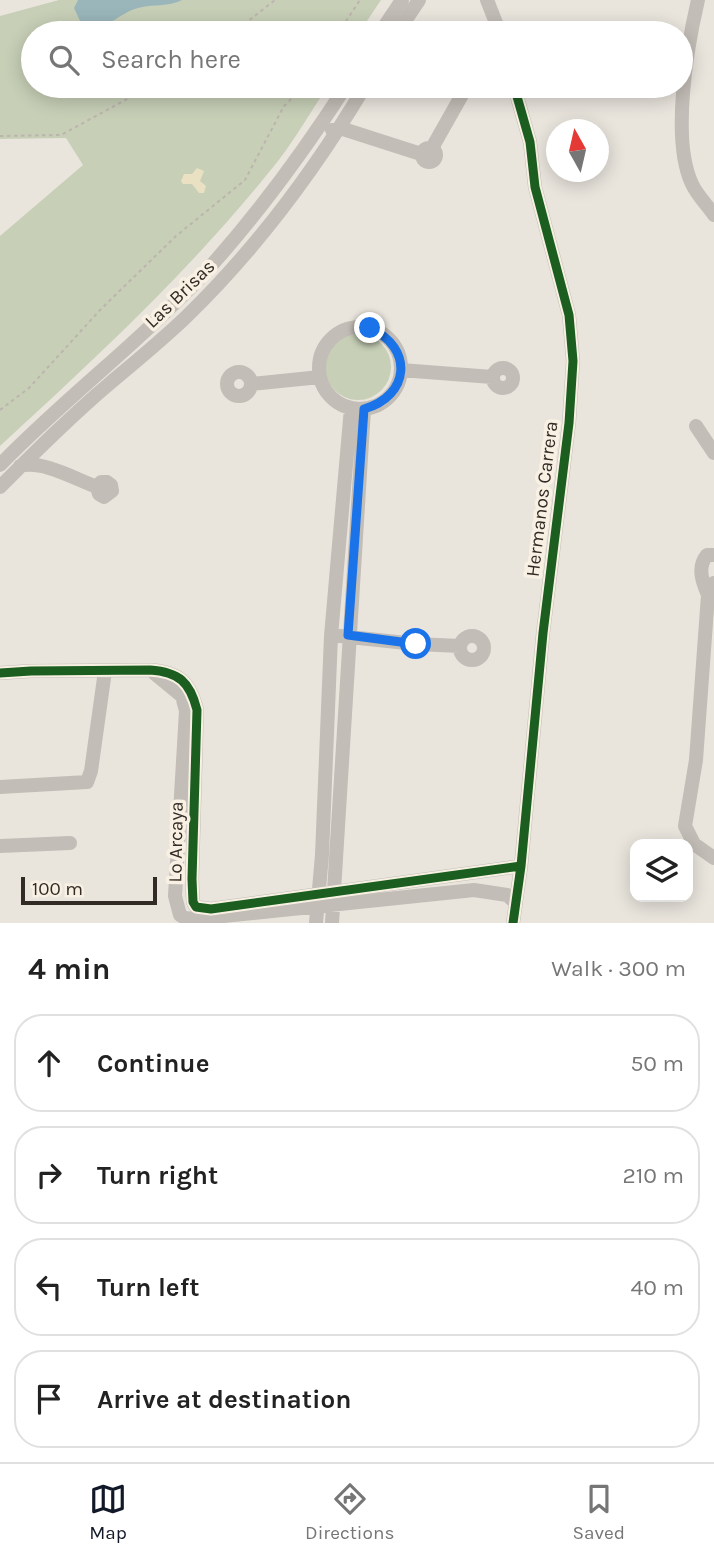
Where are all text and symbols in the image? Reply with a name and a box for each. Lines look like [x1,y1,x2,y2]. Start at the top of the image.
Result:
search box [21,21,693,98]
icon: search [45,41,83,79]
text: Search here [101,44,241,75]
north arrow [546,119,609,182]
street label: Las Brisas [140,255,220,333]
route end [354,312,385,343]
street label: Hermanos Carrera [522,420,562,578]
route start [400,628,431,659]
street label: Lo Arcaya [164,801,188,883]
map controls [630,839,693,902]
button: layers [630,839,693,902]
scale bar [21,874,158,906]
text: 100 m [32,878,83,900]
text: 4 min [28,951,110,987]
text: Walk · 300 m [551,955,686,982]
icon: ahead [30,1044,68,1082]
text: Continue [97,1048,209,1079]
text: 50 m [630,1050,684,1077]
icon: right [30,1156,68,1194]
text: Turn right [97,1160,218,1191]
text: 210 m [622,1162,684,1189]
icon: left [30,1268,68,1306]
text: Turn left [97,1272,199,1303]
text: 40 m [631,1274,684,1301]
icon: arrive [30,1380,68,1418]
text: Arrive at destination [97,1384,351,1415]
tab: Map [89,1480,127,1544]
tab: Directions [305,1480,394,1544]
tab: Saved [572,1480,625,1544]

